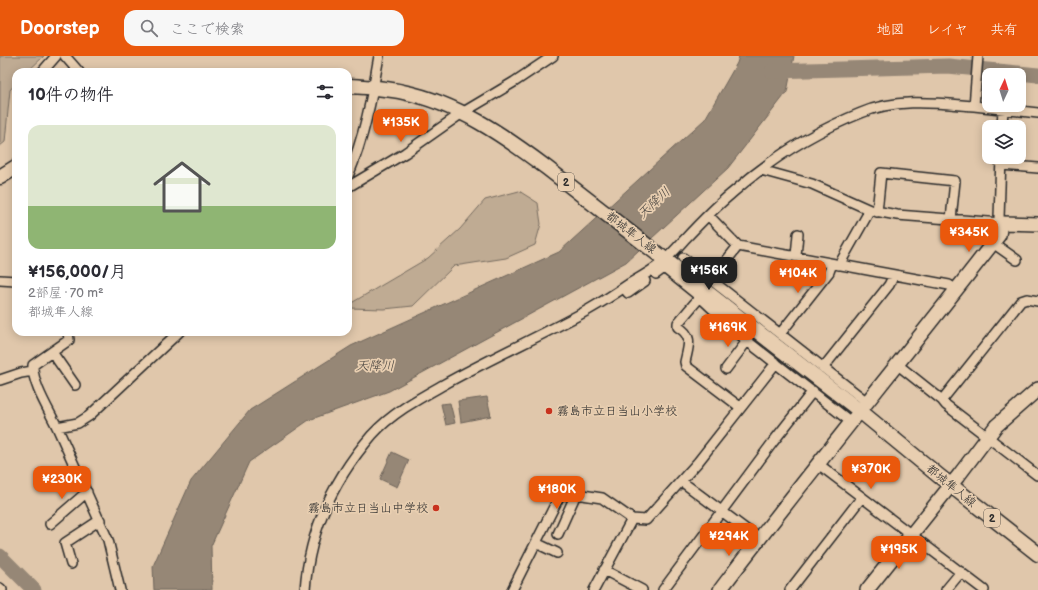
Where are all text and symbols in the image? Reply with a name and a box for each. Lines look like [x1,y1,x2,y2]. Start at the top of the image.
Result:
search box [124,10,404,46]
text: Doorstep [20,17,100,40]
icon: search [138,17,160,39]
text: ここで検索 [170,20,245,39]
text: 地図 [877,21,905,38]
text: レイヤ [927,21,968,38]
text: 共有 [990,21,1018,38]
north arrow [982,68,1026,112]
map controls [982,68,1026,164]
icon: filters [314,81,336,103]
text: 10件の物件 [28,85,114,105]
pin: ¥135K [373,109,429,143]
text: ¥135K [382,114,420,130]
button: layers [982,120,1026,164]
icon: home [146,151,218,223]
road number: 2 [558,173,574,191]
water label: 天降川 [634,184,674,222]
street label: 都城隼人線 [603,209,659,257]
pin: ¥345K [941,219,997,253]
text: ¥345K [949,224,989,240]
pin: ¥156K [681,257,737,291]
pin: ¥104K [770,260,826,294]
text: ¥156,000/月 [28,262,126,282]
text: ¥156K [690,262,728,278]
text: ¥104K [779,265,817,281]
text: 2部屋 · 70 m² [28,285,104,301]
text: 都城隼人線 [28,304,93,320]
pin: ¥169K [700,314,756,348]
text: ¥169K [709,319,747,335]
water label: 天降川 [355,358,395,374]
place label: 霧島市立日当山小学校 [557,404,677,419]
marker: 霧島市立日当山小学校 [544,406,554,416]
pin: ¥370K [843,456,899,490]
text: ¥370K [851,461,891,477]
street label: 都城隼人線 [923,461,979,511]
pin: ¥230K [34,466,90,500]
text: ¥230K [42,471,82,487]
pin: ¥180K [529,476,585,510]
text: ¥180K [538,481,576,497]
place label: 霧島市立日当山中学校 [308,501,428,516]
marker: 霧島市立日当山中学校 [431,503,441,513]
road number: 2 [984,509,1000,527]
pin: ¥294K [701,523,757,557]
text: ¥294K [709,528,749,544]
pin: ¥195K [871,536,927,570]
text: ¥195K [880,541,918,557]

